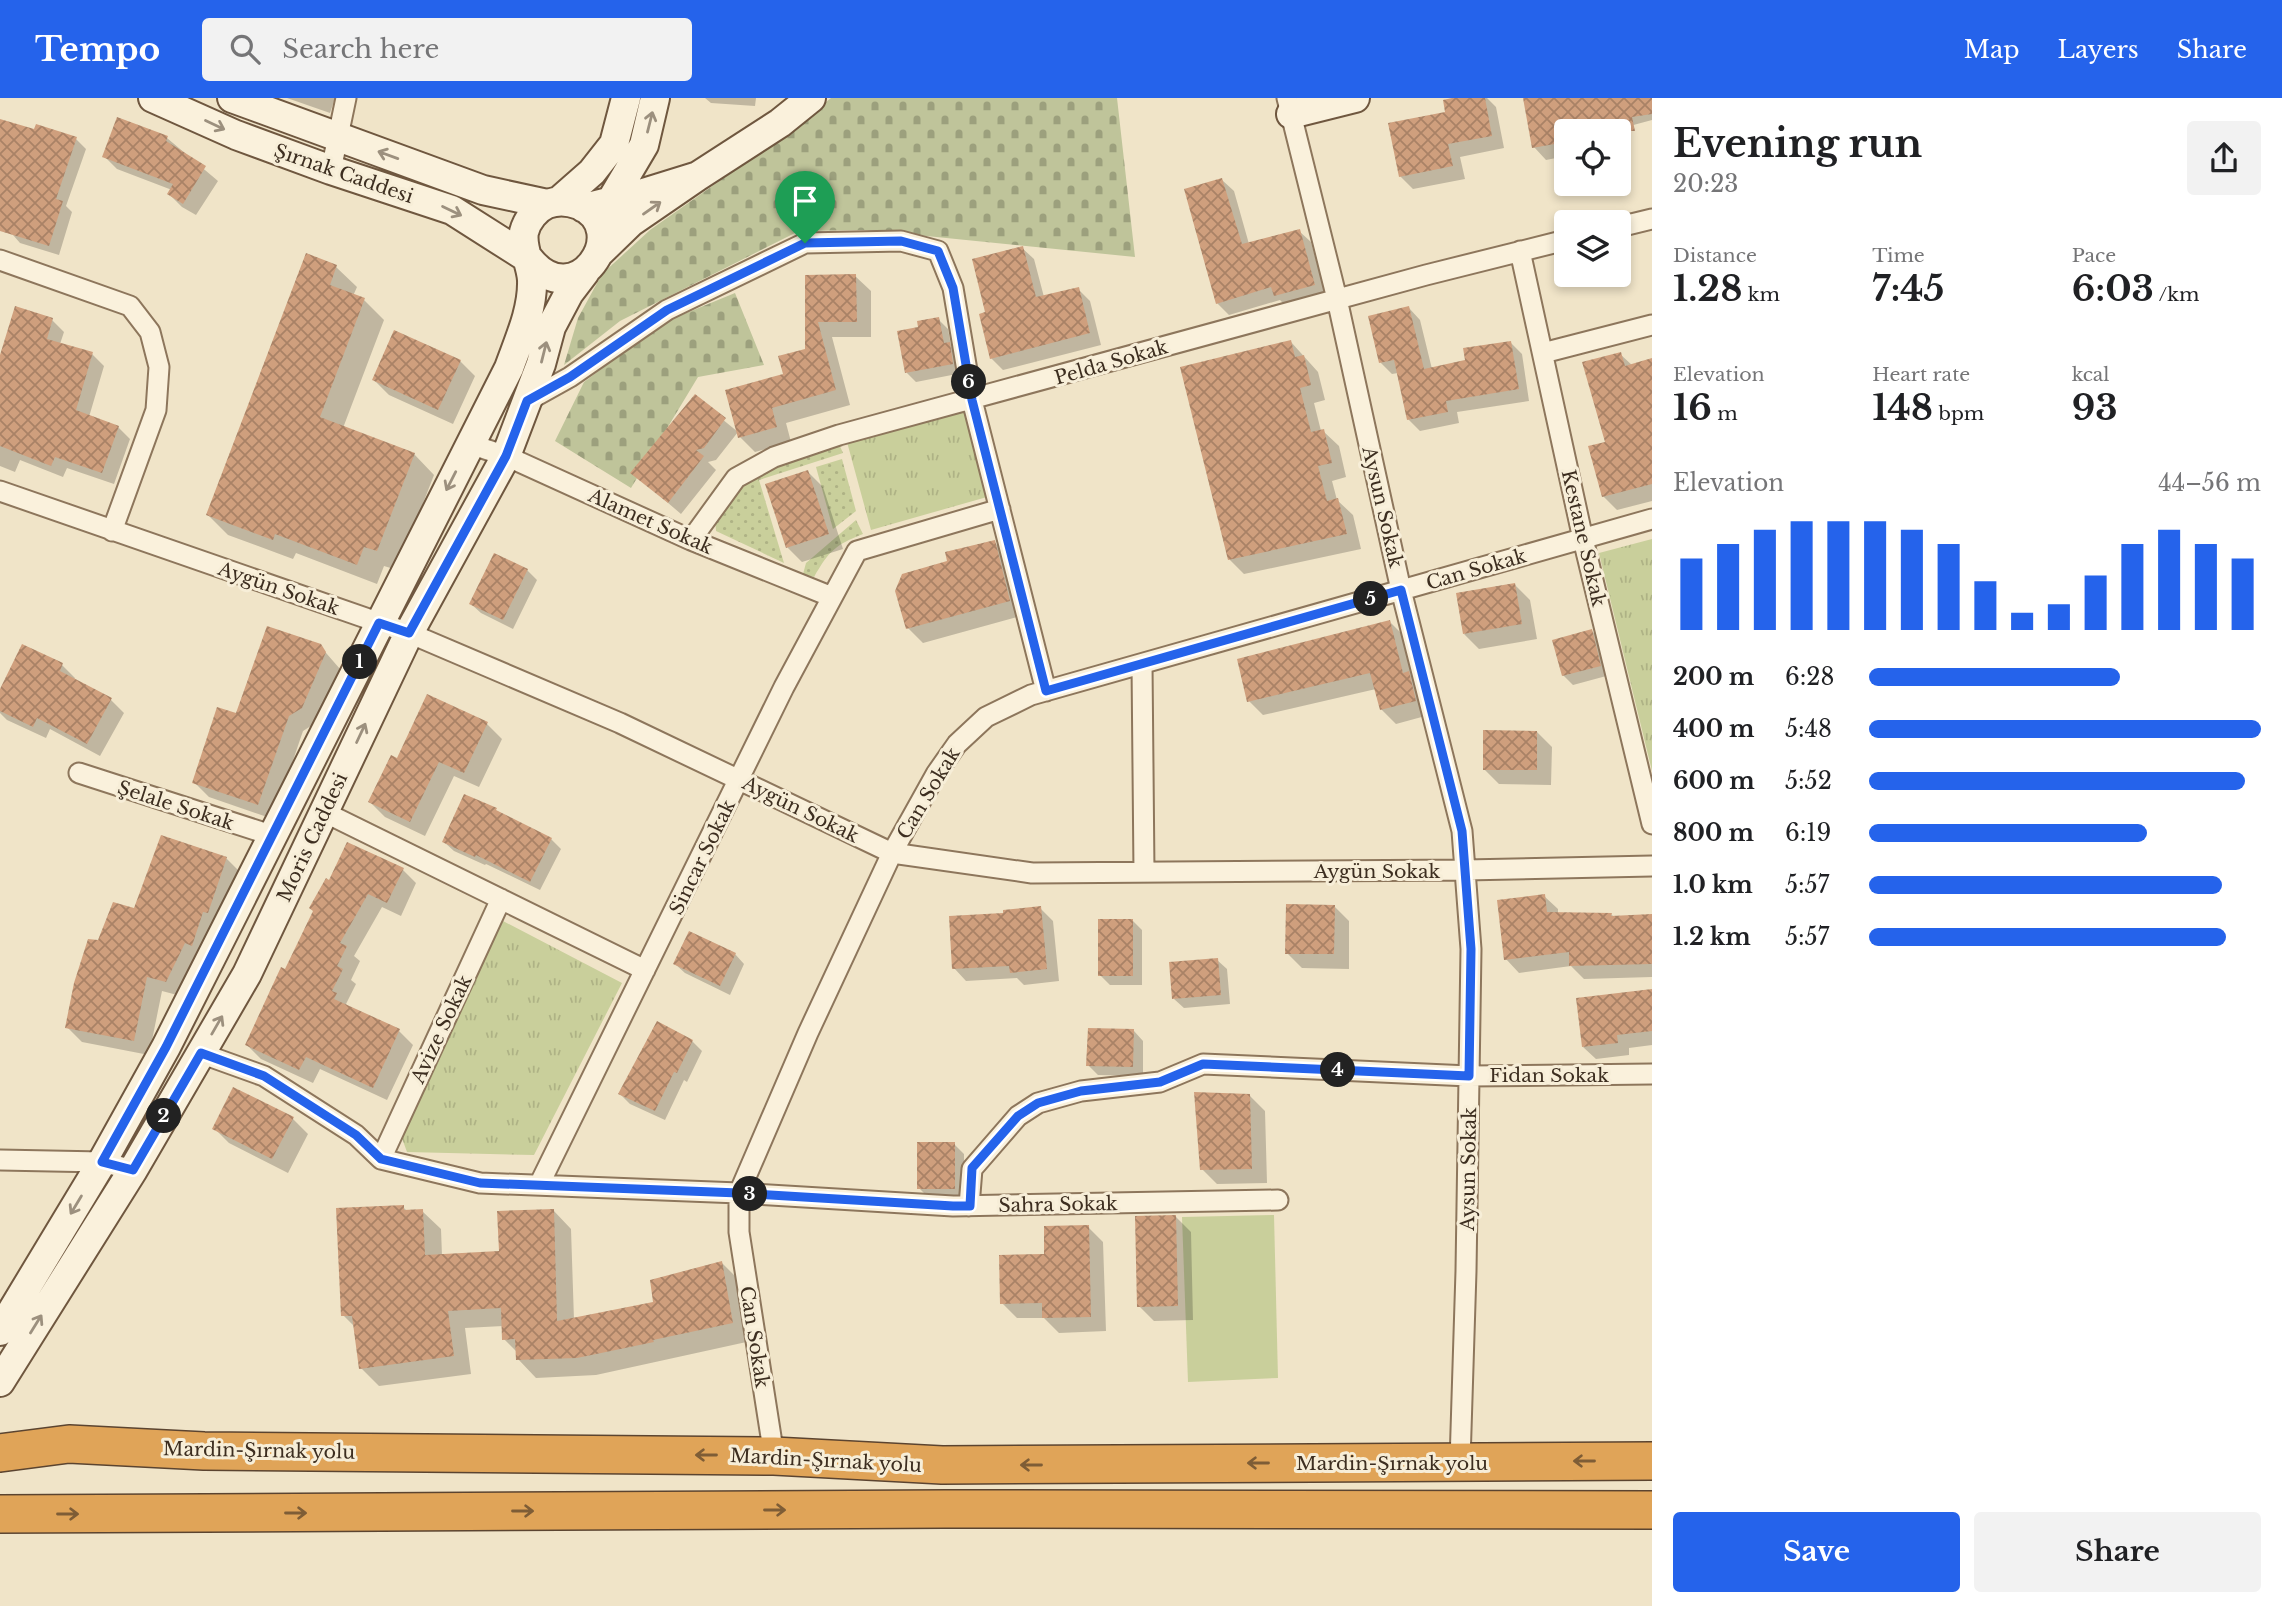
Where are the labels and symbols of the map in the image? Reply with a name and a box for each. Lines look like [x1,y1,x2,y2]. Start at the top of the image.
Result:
one-way arrow [644,111,657,134]
one-way arrow [204,119,226,132]
street label: Şırnak Caddesi [271,139,417,208]
one-way arrow [378,148,400,160]
pin [775,171,835,243]
one-way arrow [642,201,661,215]
one-way arrow [441,205,462,219]
street label: Pelda Sokak [1052,335,1171,390]
one-way arrow [538,341,551,364]
pin: 6 [951,364,986,400]
street label: Aysun Sokak [1357,443,1408,570]
street label: Kestane Sokak [1557,467,1610,609]
one-way arrow [444,471,458,491]
street label: Alamet Sokak [584,483,717,559]
street label: Can Sokak [1423,544,1529,595]
street label: Aygün Sokak [214,557,343,620]
pin: 5 [1354,582,1388,616]
pin: 1 [342,644,378,680]
one-way arrow [355,723,369,744]
street label: Can Sokak [892,743,965,843]
street label: Moris Caddesi [273,769,353,905]
street label: Aygün Sokak [738,771,863,848]
street label: Şelale Sokak [115,776,237,835]
street label: Sincar Sokak [665,796,740,919]
street label: Aygün Sokak [1313,860,1441,883]
street label: Avize Sokak [406,971,477,1088]
one-way arrow [210,1015,224,1035]
pin: 4 [1320,1052,1356,1088]
street label: Fidan Sokak [1489,1064,1609,1087]
pin: 2 [146,1098,182,1134]
street label: Aysun Sokak [1456,1107,1481,1232]
pin: 3 [732,1176,768,1212]
street label: Sahra Sokak [998,1192,1118,1217]
one-way arrow [69,1195,83,1215]
street label: Can Sokak [735,1284,774,1390]
one-way arrow [30,1315,44,1335]
street label: Mardin-Şırnak yolu [163,1437,355,1464]
street label: Mardin-Şırnak yolu [729,1444,923,1477]
one-way arrow [694,1448,717,1462]
street label: Mardin-Şırnak yolu [1296,1452,1488,1475]
one-way arrow [1573,1455,1596,1468]
one-way arrow [1247,1457,1270,1470]
one-way arrow [1020,1458,1043,1472]
one-way arrow [763,1503,786,1517]
one-way arrow [511,1504,534,1518]
one-way arrow [284,1506,307,1520]
one-way arrow [56,1507,79,1521]

